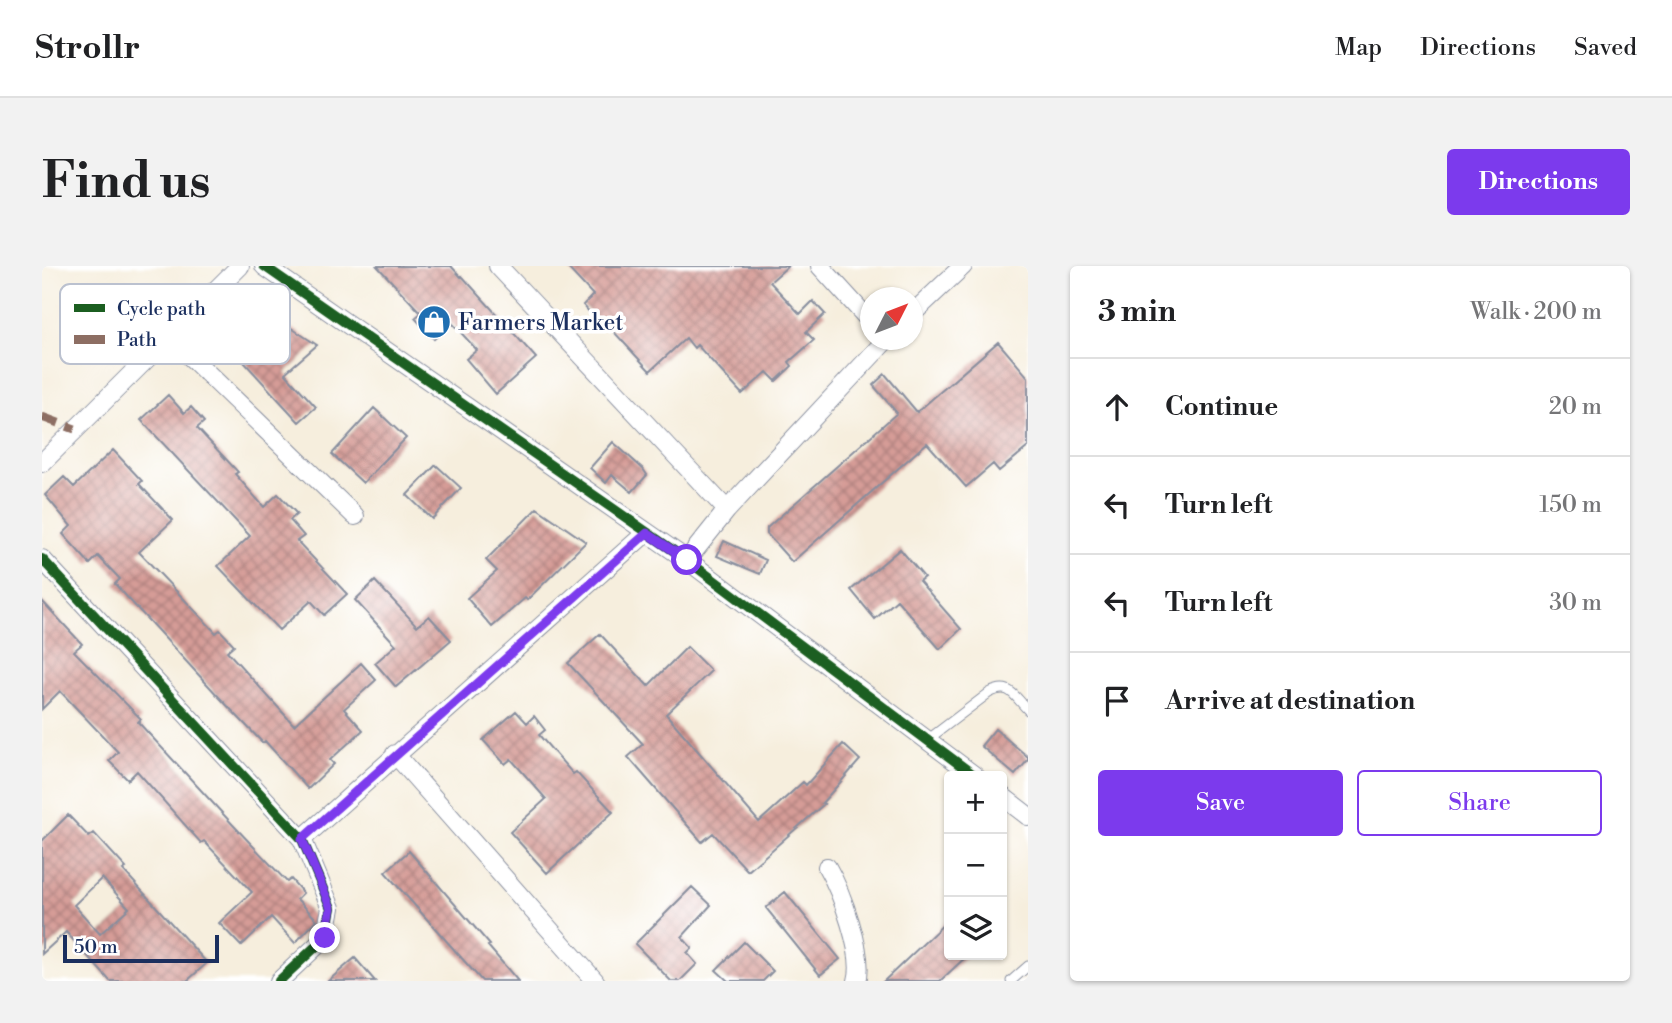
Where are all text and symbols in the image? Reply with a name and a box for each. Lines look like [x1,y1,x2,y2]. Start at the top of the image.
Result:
text: Strollr [35,28,140,69]
text: Map [1335,33,1382,63]
text: Directions [1420,33,1536,63]
text: Saved [1574,33,1637,63]
button: Directions [1447,149,1630,215]
text: Find us [42,152,211,213]
legend [60,284,290,364]
north arrow [860,287,923,350]
text: 3 min [1098,293,1176,331]
text: Cycle path [117,297,206,321]
text: Walk · 200 m [1470,298,1602,326]
shop icon: Farmers Market [415,303,453,341]
place label: Farmers Market [458,309,623,337]
text: Path [117,328,157,352]
icon: ahead [1098,388,1136,426]
text: Continue [1165,391,1278,423]
text: 20 m [1549,393,1602,421]
icon: left [1098,486,1136,524]
text: Turn left [1165,489,1273,521]
text: 150 m [1539,491,1602,519]
route start [671,544,702,575]
icon: left [1098,584,1136,622]
text: Turn left [1165,587,1273,619]
text: 30 m [1549,589,1602,617]
icon: arrive [1098,682,1136,720]
text: Arrive at destination [1165,685,1415,717]
button: Save [1098,770,1343,836]
button: Share [1357,770,1602,836]
map controls [944,771,1007,960]
button: + [944,771,1007,834]
button: − [944,834,1007,897]
button: layers [944,897,1007,960]
route end [309,922,340,953]
scale bar [63,932,219,964]
text: 50 m [74,935,118,959]

